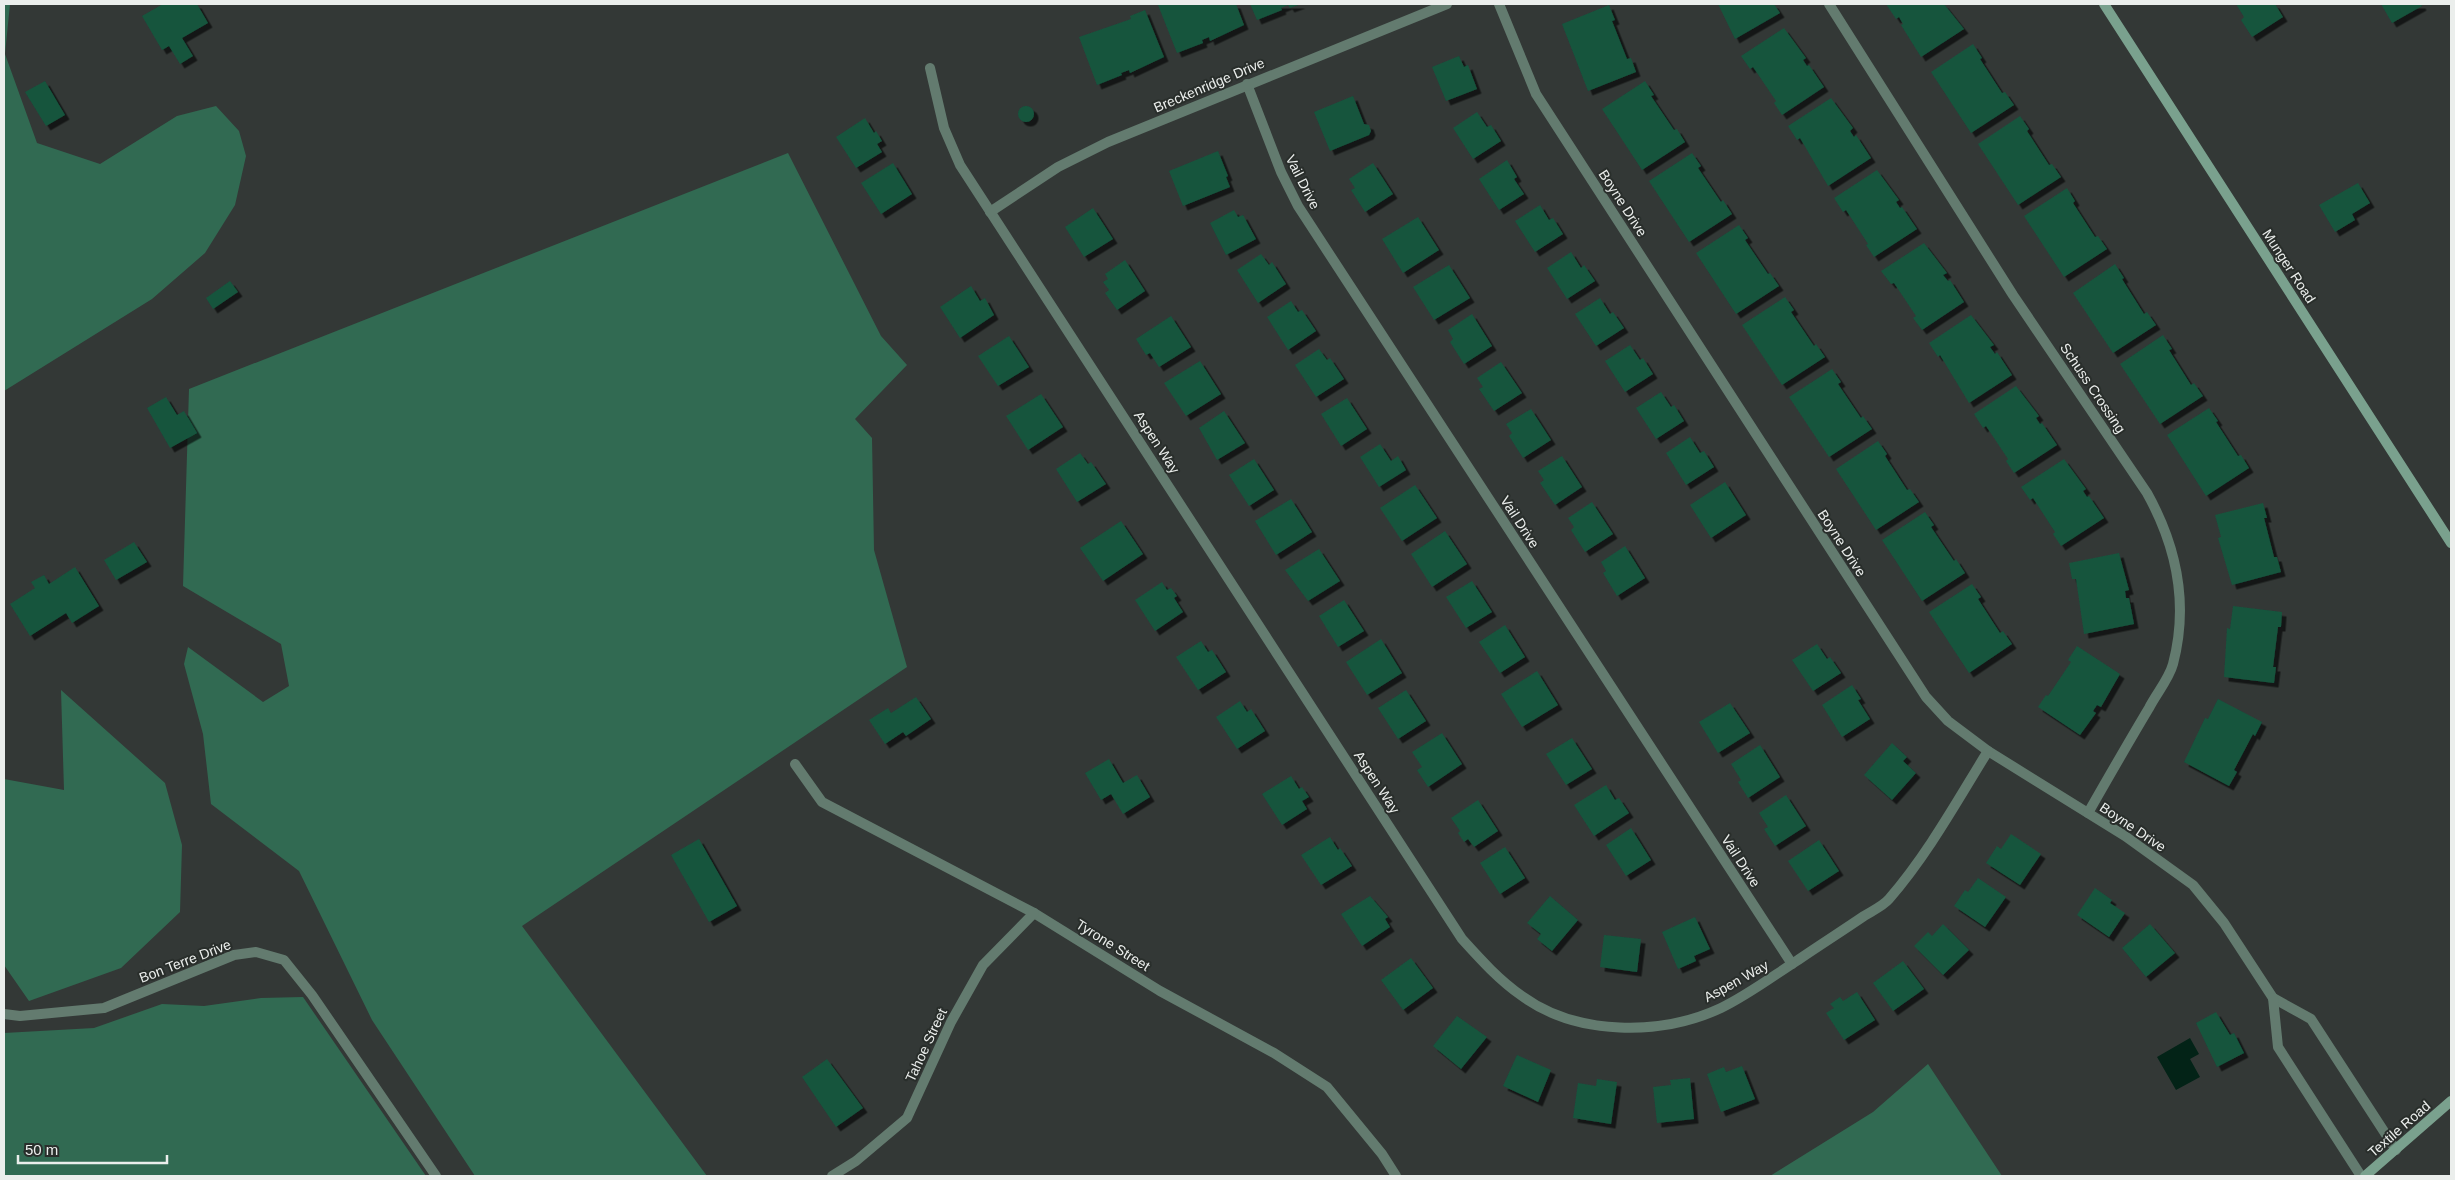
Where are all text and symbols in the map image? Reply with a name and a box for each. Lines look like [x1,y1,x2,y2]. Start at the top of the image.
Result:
street label: Breckenridge Drive [1151,54,1267,116]
street label: Vail Drive [1283,152,1324,212]
street label: Boyne Drive [1596,167,1651,240]
street label: Munger Road [2259,226,2319,306]
street label: Schuss Crossing [2057,340,2129,436]
street label: Aspen Way [1131,408,1183,476]
street label: Vail Drive [1497,493,1543,551]
street label: Boyne Drive [1815,507,1870,580]
street label: Aspen Way [1351,748,1403,816]
street label: Boyne Drive [2097,799,2169,855]
street label: Vail Drive [1718,832,1764,890]
street label: Tyrone Street [1073,916,1153,974]
street label: Bon Terre Drive [137,936,233,986]
street label: Aspen Way [1701,957,1771,1005]
street label: Tahoe Street [902,1006,950,1084]
street label: Textile Road [2365,1098,2433,1160]
scale bar [18,1132,166,1164]
text: 50 m [25,1141,58,1158]

